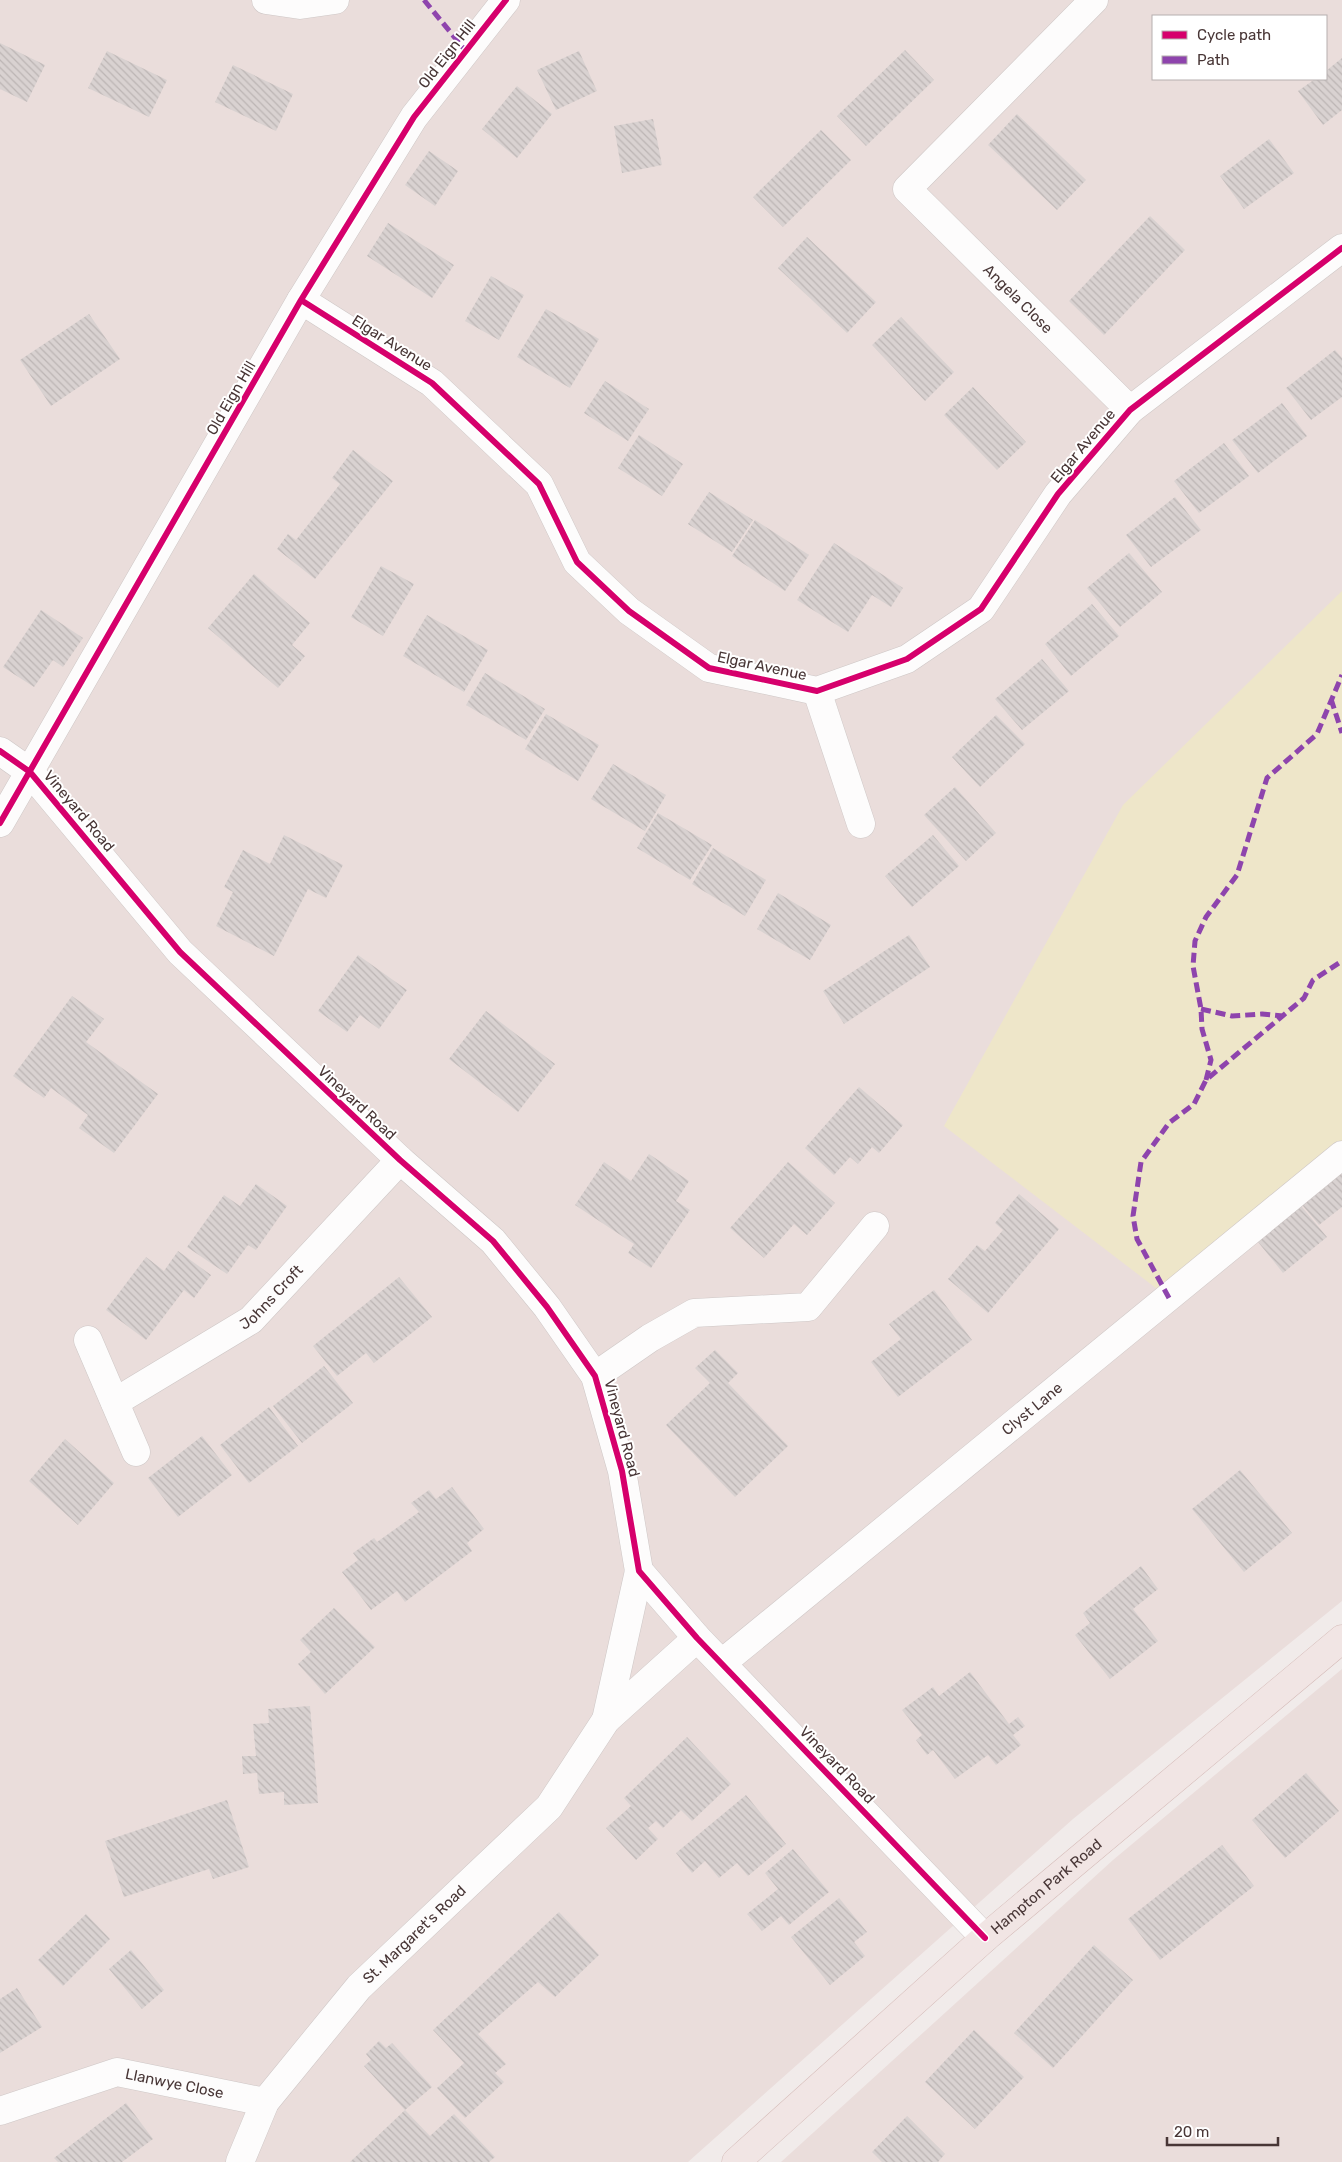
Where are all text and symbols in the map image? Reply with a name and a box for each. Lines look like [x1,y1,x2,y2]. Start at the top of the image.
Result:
legend [1152,15,1327,80]
street label: Old Eign Hill [415,16,479,92]
text: Cycle path [1197,26,1271,44]
text: Path [1197,51,1230,69]
street label: Angela Close [979,261,1056,337]
street label: Elgar Avenue [349,311,435,375]
street label: Old Eign Hill [203,358,259,438]
street label: Elgar Avenue [1047,405,1119,487]
street label: Elgar Avenue [716,648,808,684]
street label: Vineyard Road [40,767,118,855]
street label: Vineyard Road [314,1062,400,1144]
street label: Johns Croft [236,1261,307,1334]
street label: Vineyard Road [600,1377,644,1479]
street label: Clyst Lane [998,1379,1066,1439]
street label: Vineyard Road [796,1723,878,1807]
street label: Hampton Park Road [987,1835,1105,1938]
street label: St. Margaret's Road [359,1881,470,1987]
street label: Llanwye Close [124,2065,225,2102]
scale bar [1167,2114,1278,2146]
text: 20 m [1174,2123,1209,2141]

